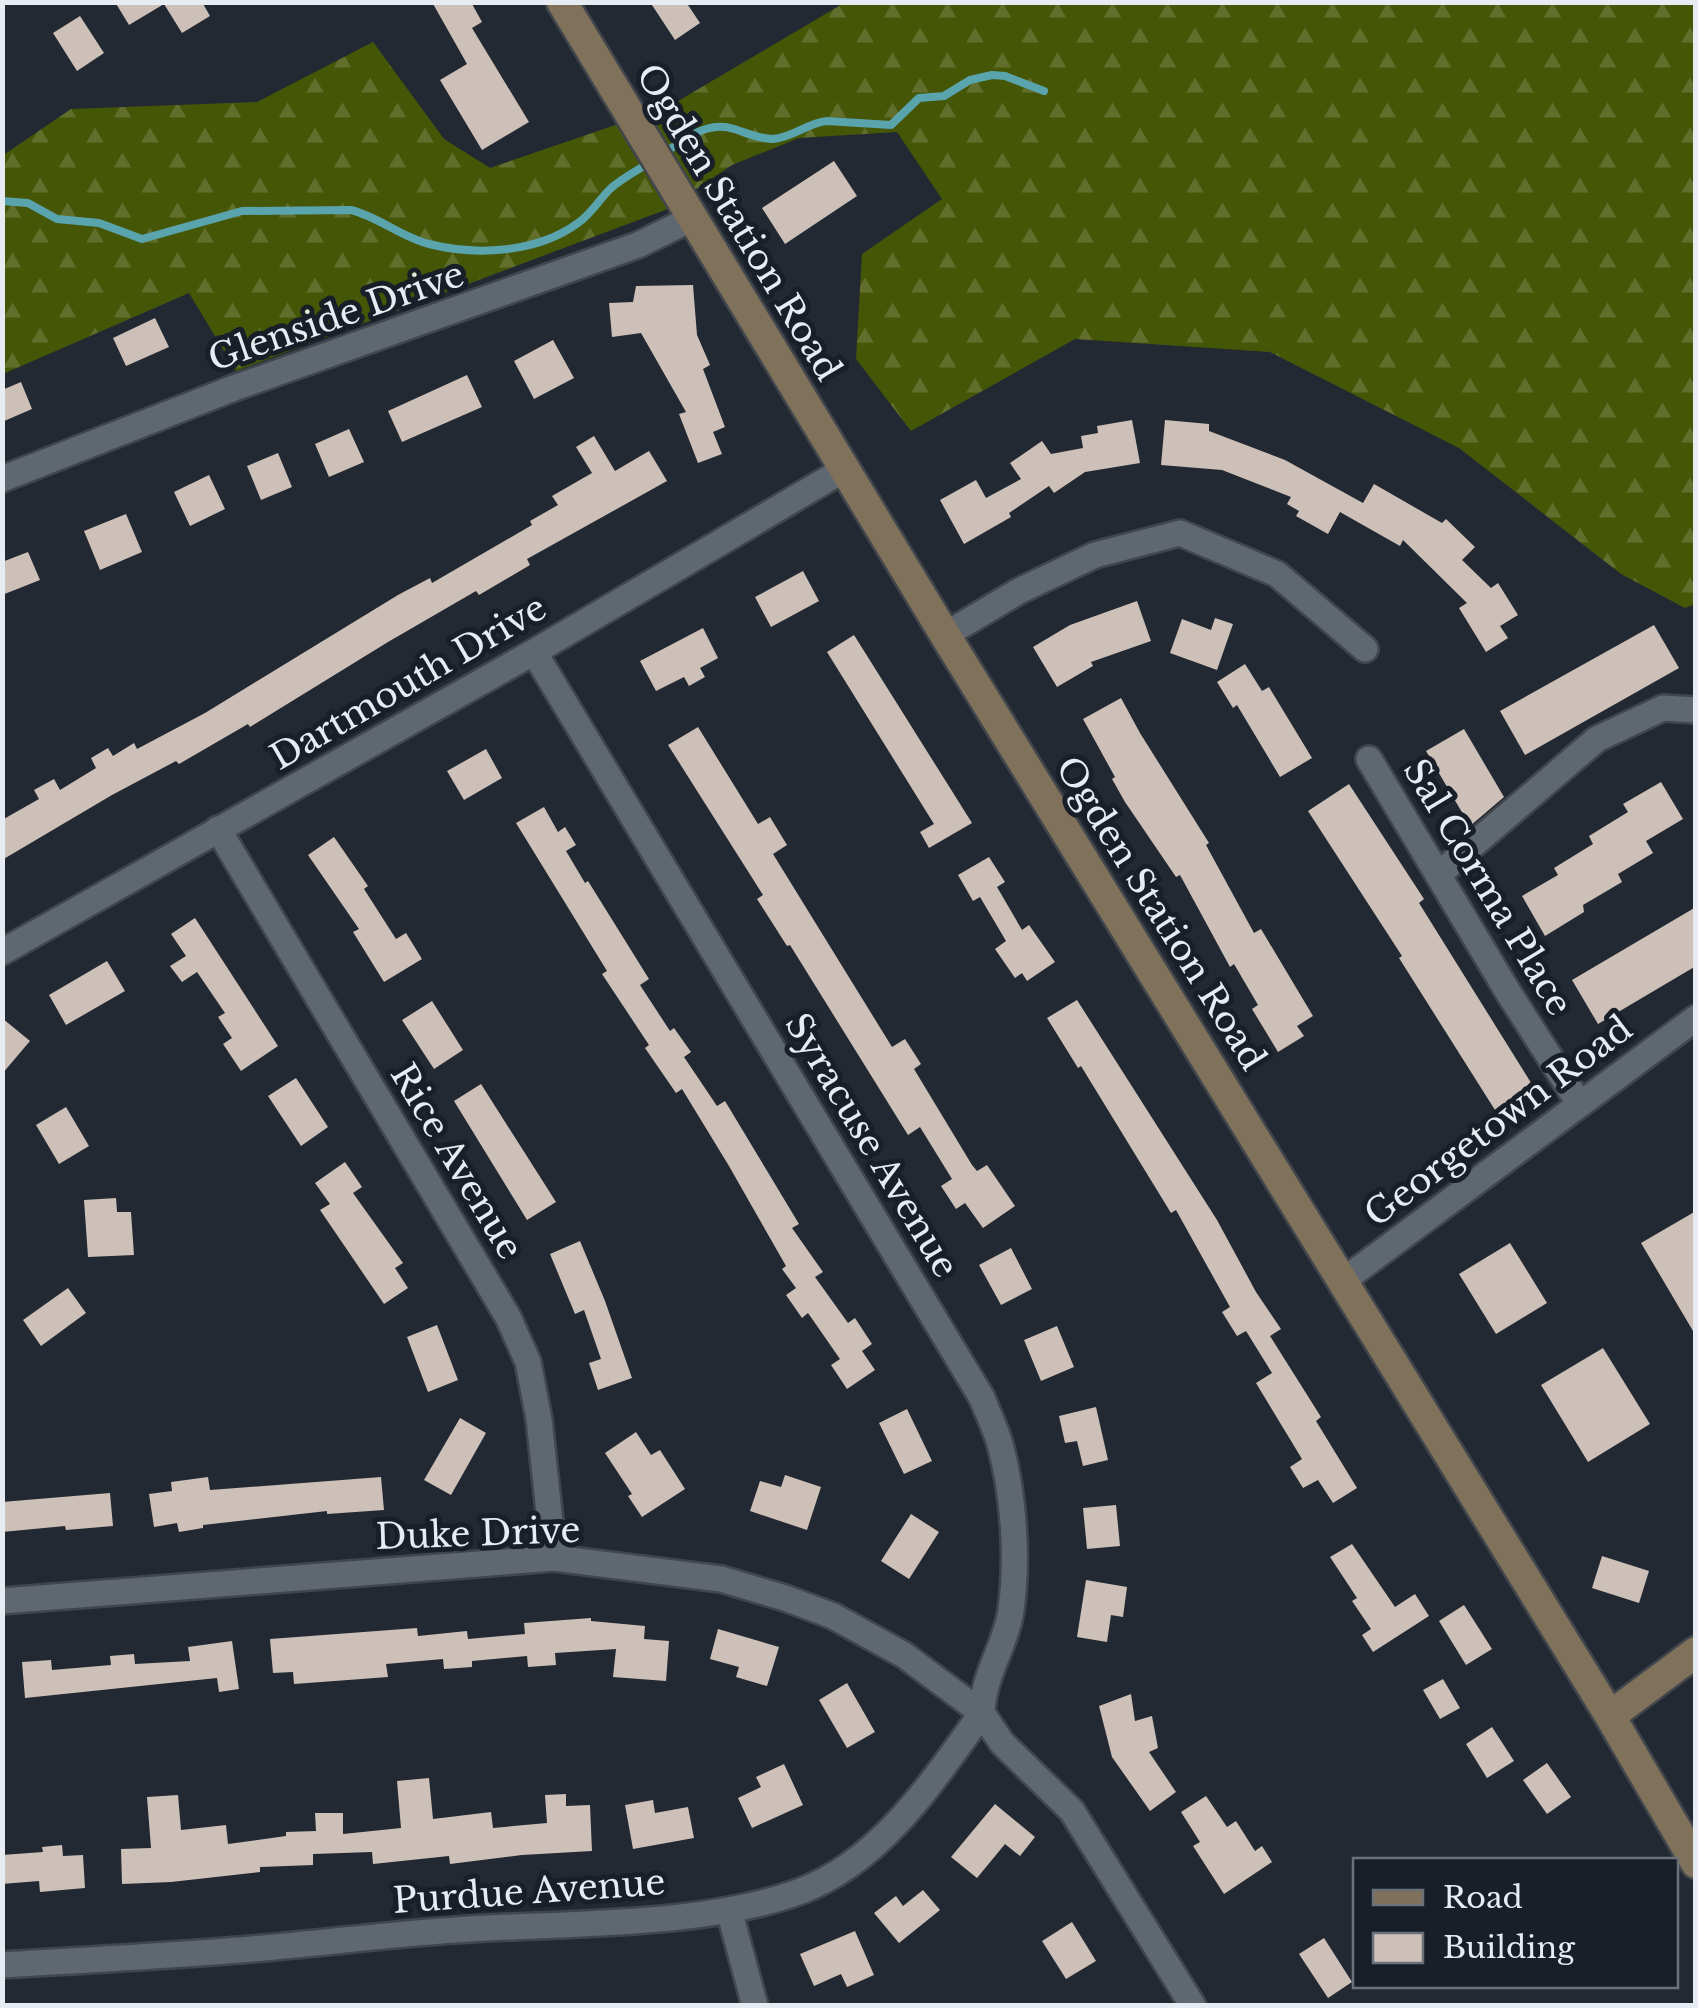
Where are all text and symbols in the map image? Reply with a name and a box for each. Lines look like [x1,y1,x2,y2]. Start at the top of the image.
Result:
street label: Ogden Station Road [627,56,851,388]
street label: Glenside Drive [203,252,469,380]
street label: Dartmouth Drive [262,586,554,778]
street label: Ogden Station Road [1047,748,1275,1078]
street label: Sal Corma Place [1395,751,1581,1023]
street label: Syracuse Avenue [776,1005,968,1285]
street label: Georgetown Road [1356,1006,1640,1236]
street label: Rice Avenue [382,1056,532,1266]
street label: Duke Drive [375,1508,581,1558]
legend [1353,1858,1678,1988]
street label: Purdue Avenue [391,1860,667,1922]
text: Road [1443,1879,1523,1916]
text: Building [1443,1929,1576,1966]

